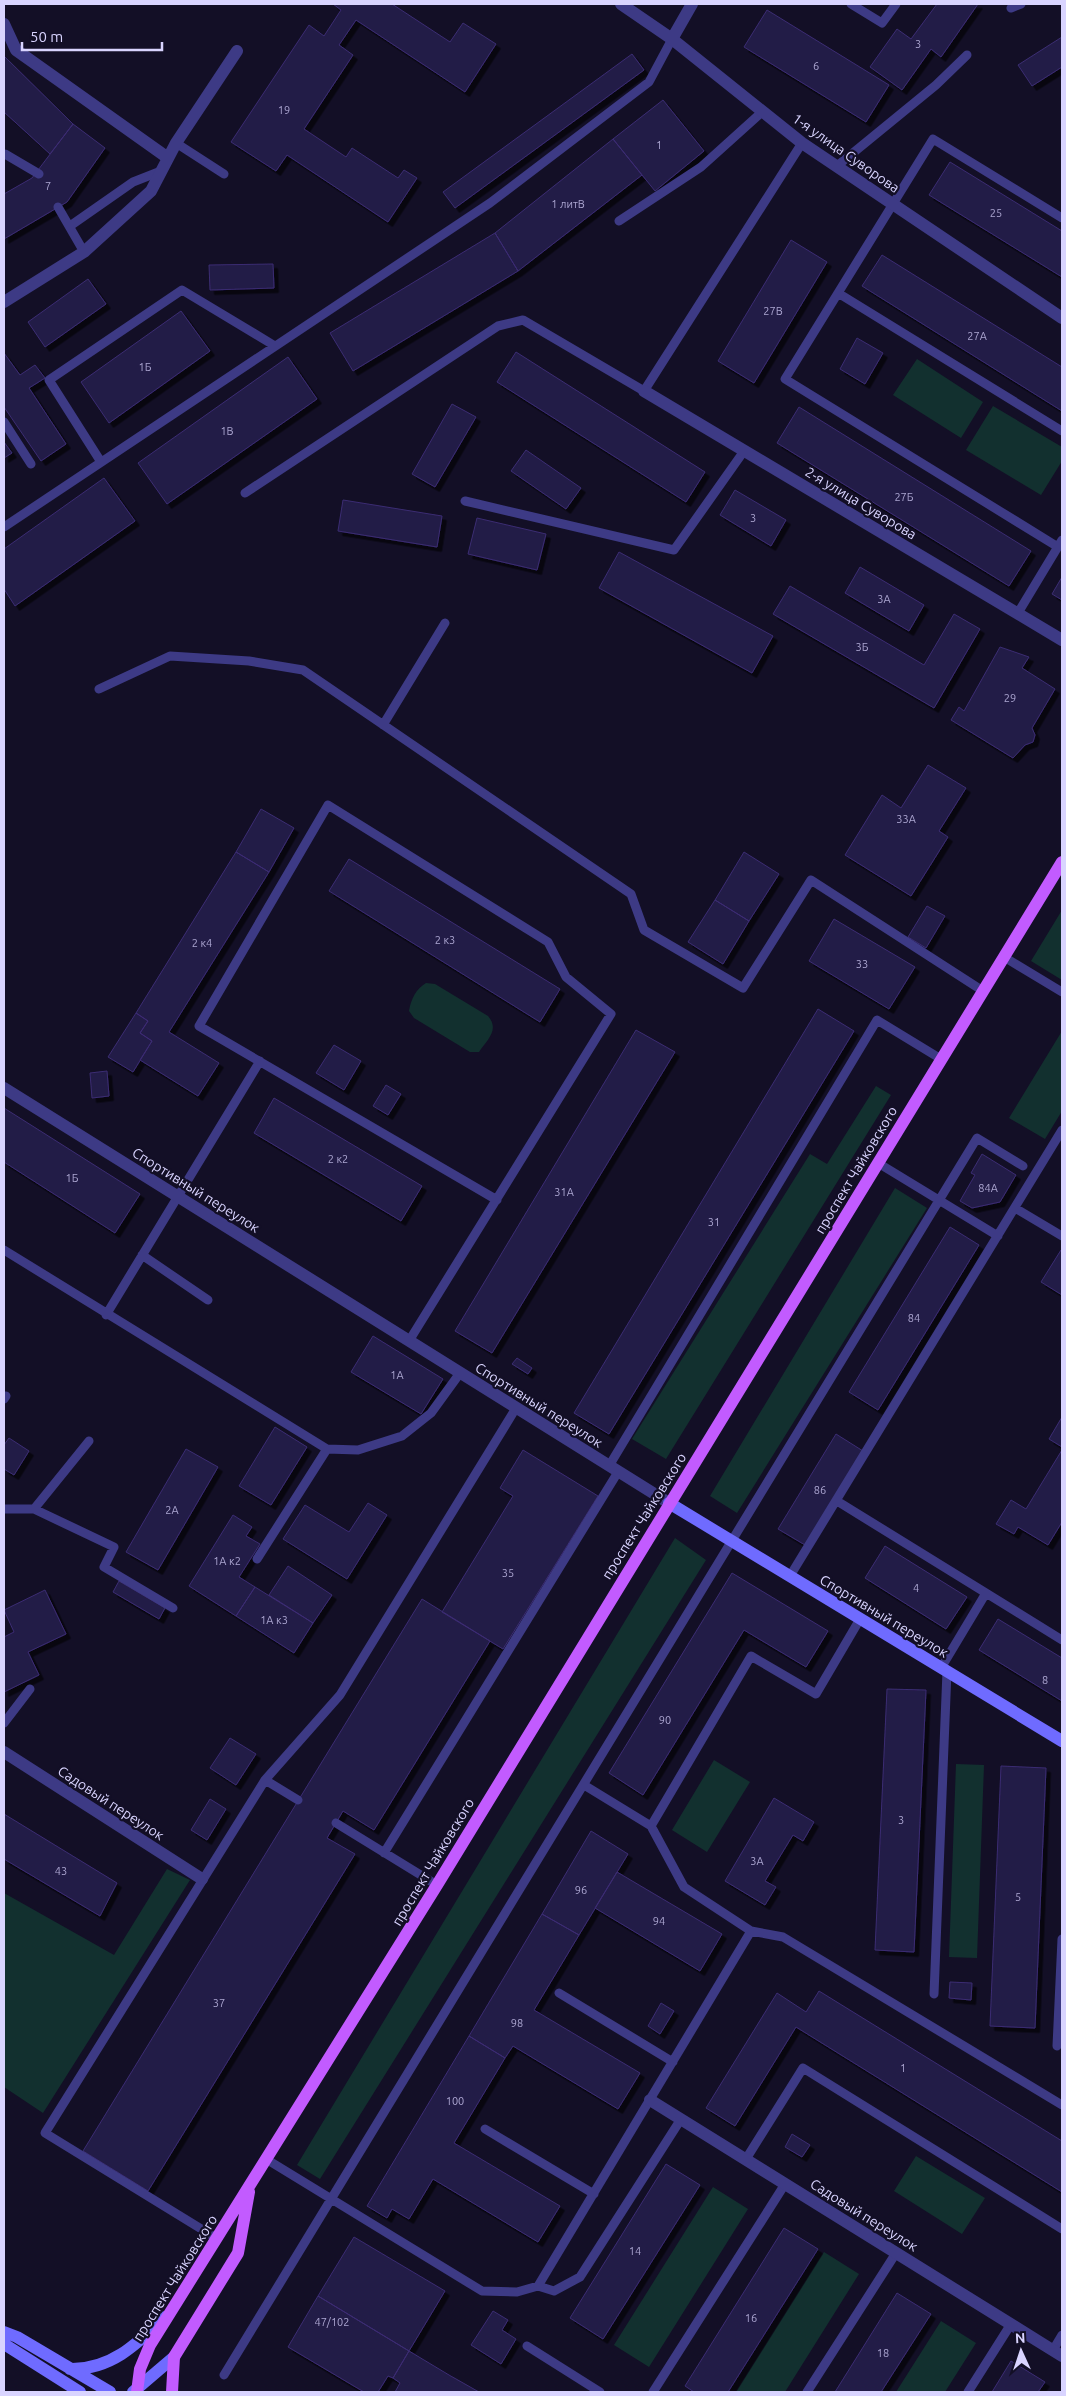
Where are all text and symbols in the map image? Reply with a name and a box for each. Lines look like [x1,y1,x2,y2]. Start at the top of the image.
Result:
scale bar [22,20,162,52]
text: 50 m [30,28,63,45]
house number: 3 [915,38,921,50]
house number: 6 [813,60,819,72]
house number: 19 [278,104,290,116]
street label: 1-я улица Суворова [789,110,903,196]
house number: 1 [656,139,662,151]
house number: 7 [45,180,51,192]
house number: 1 литВ [551,198,585,210]
house number: 25 [990,207,1002,219]
house number: 27В [763,305,783,317]
house number: 27А [967,330,988,342]
house number: 1Б [139,361,152,373]
house number: 1В [220,425,234,437]
street label: 2-я улица Суворова [803,463,919,543]
house number: 27Б [894,491,914,503]
house number: 3 [750,512,756,524]
house number: 3А [877,593,892,605]
house number: 3Б [856,641,869,653]
house number: 29 [1004,692,1016,704]
house number: 33А [896,813,917,825]
house number: 2 к3 [435,934,455,946]
house number: 2 к4 [192,937,212,949]
house number: 33 [856,958,868,970]
street label: проспект Чайковского [812,1103,900,1237]
street label: Спортивный переулок [129,1144,263,1236]
house number: 2 к2 [328,1153,348,1165]
house number: 1Б [66,1172,79,1184]
house number: 84А [978,1182,999,1194]
house number: 31А [554,1186,575,1198]
house number: 31 [708,1216,720,1228]
house number: 84 [908,1312,920,1324]
street label: Спортивный переулок [472,1359,606,1451]
house number: 1А [390,1369,405,1381]
street label: проспект Чайковского [599,1450,689,1582]
house number: 86 [814,1484,826,1496]
house number: 2А [165,1504,180,1516]
house number: 1А к2 [213,1555,241,1567]
house number: 35 [502,1567,514,1579]
street label: Спортивный переулок [817,1571,951,1661]
house number: 4 [913,1582,919,1594]
house number: 1А к3 [260,1614,288,1626]
house number: 8 [1042,1674,1048,1686]
house number: 90 [659,1714,671,1726]
street label: Садовый переулок [55,1763,167,1843]
street label: проспект Чайковского [389,1795,477,1929]
house number: 3 [898,1814,904,1826]
house number: 3А [750,1855,765,1867]
house number: 43 [55,1865,67,1877]
house number: 96 [575,1884,587,1896]
house number: 5 [1015,1891,1021,1903]
house number: 94 [653,1915,665,1927]
house number: 37 [213,1997,225,2009]
house number: 98 [511,2017,523,2029]
house number: 1 [900,2062,906,2074]
house number: 100 [446,2095,464,2107]
street label: Садовый переулок [807,2175,921,2255]
street label: проспект Чайковского [130,2212,220,2344]
house number: 14 [629,2245,641,2257]
house number: 16 [745,2312,757,2324]
house number: 47/102 [314,2316,350,2328]
north arrow [996,2326,1046,2376]
text: N [1015,2330,1026,2346]
house number: 18 [877,2347,889,2359]

